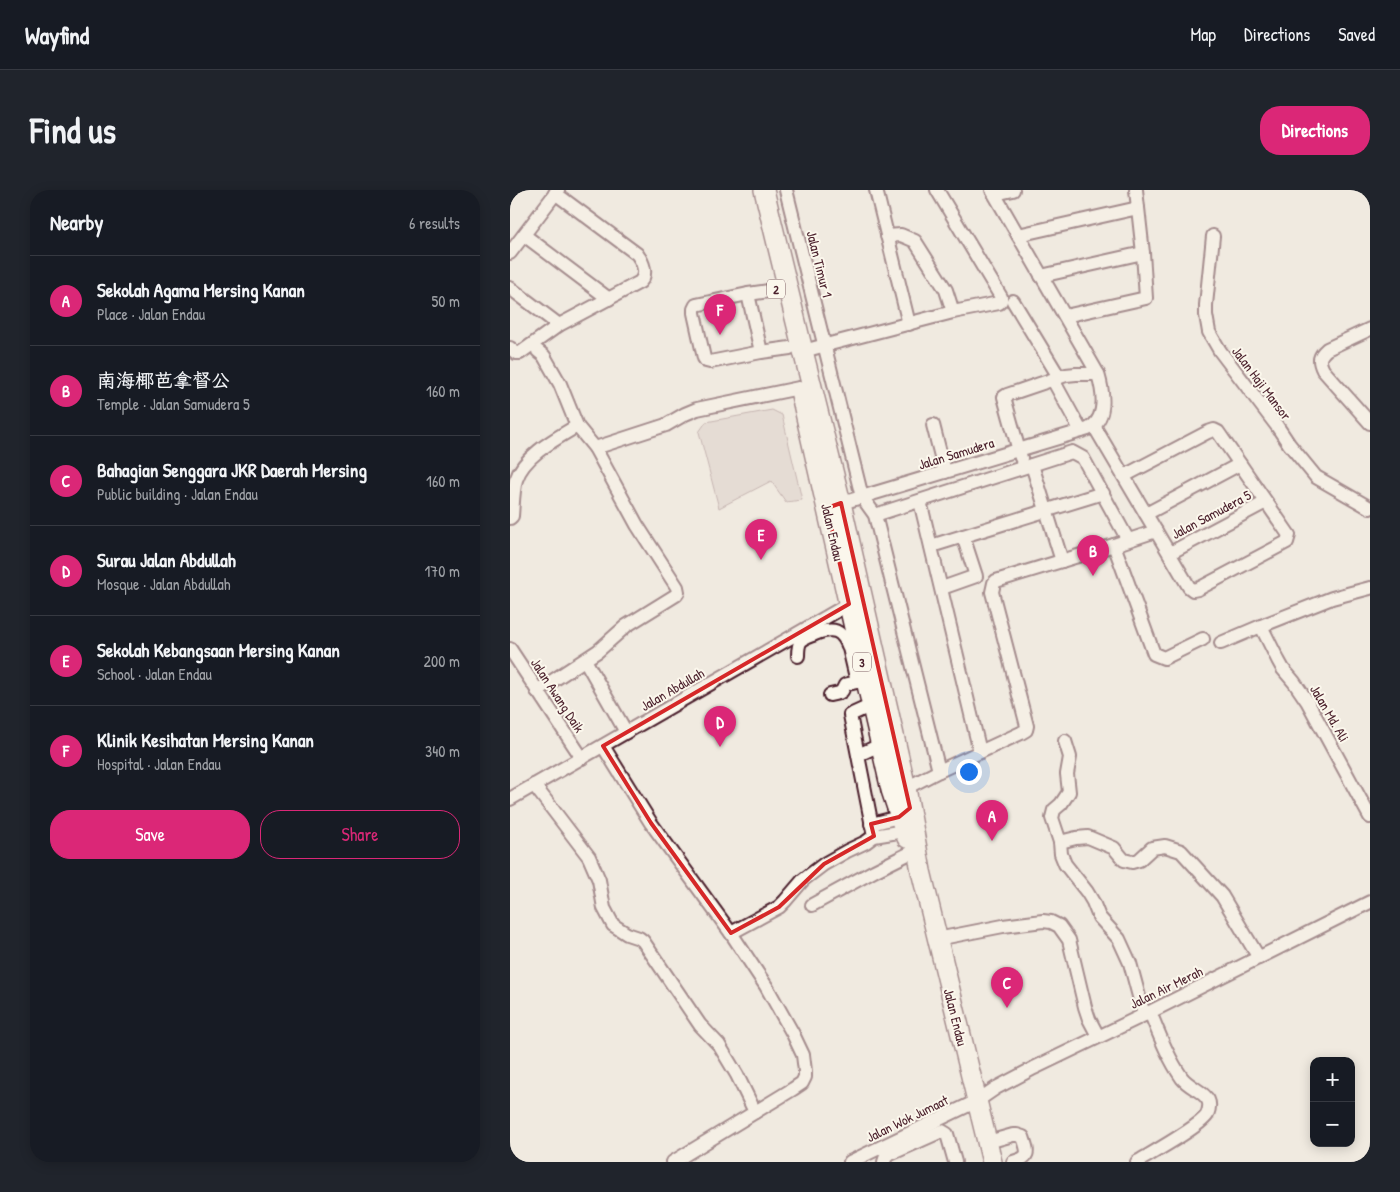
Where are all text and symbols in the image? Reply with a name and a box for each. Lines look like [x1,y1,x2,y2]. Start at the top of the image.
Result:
text: Wayfind [25,19,89,51]
text: Map [1191,22,1216,47]
text: Directions [1244,22,1310,47]
text: Saved [1338,22,1375,47]
button: Directions [1260,106,1370,155]
text: Find us [30,107,116,154]
text: Nearby [50,208,103,237]
text: 6 results [409,212,460,234]
street label: Jalan Timur 1 [803,229,837,299]
text: Sekolah Agama Mersing Kanan [97,277,305,303]
road number: 2 [767,280,785,298]
text: A [62,290,70,312]
text: 50 m [432,290,460,312]
pin: F [704,294,736,335]
text: Place · Jalan Endau [97,303,205,325]
street label: Jalan Haji Mansor [1227,342,1296,425]
text: 南海椰芭拿督公 [97,367,230,393]
text: B [62,380,70,402]
text: 160 m [426,380,460,402]
text: Temple · Jalan Samudera 5 [97,393,250,415]
street label: Jalan Samudera [916,432,997,474]
text: Bahagian Senggara JKR Daerah Mersing [97,457,367,483]
text: C [62,470,70,492]
text: 160 m [426,470,460,492]
text: Public building · Jalan Endau [97,483,258,505]
street label: Jalan Samudera 5 [1168,485,1254,543]
street label: Jalan Endau [817,501,849,563]
pin: E [745,519,777,560]
pin: B [1077,535,1109,576]
text: Surau Jalan Abdullah [97,547,236,573]
text: D [62,560,70,582]
text: 170 m [425,560,460,582]
text: Mosque · Jalan Abdullah [97,573,230,595]
text: Sekolah Kebangsaan Mersing Kanan [97,637,340,663]
text: E [62,650,70,672]
text: 200 m [424,650,460,672]
road number: 3 [853,652,871,672]
street label: Jalan Awang Daik [526,654,589,737]
text: School · Jalan Endau [97,663,212,685]
street label: Jalan Abdullah [637,663,707,715]
street label: Jalan Md. Ali [1306,681,1354,745]
pin: D [704,706,736,747]
text: Klinik Kesihatan Mersing Kanan [97,727,314,753]
text: F [63,740,69,762]
text: 340 m [425,740,460,762]
text: Hospital · Jalan Endau [97,753,221,775]
your location [956,759,982,785]
pin: A [976,800,1008,841]
button: Save [50,810,250,859]
button: Share [260,810,460,859]
street label: Jalan Air Merah [1126,961,1206,1013]
pin: C [991,967,1023,1008]
street label: Jalan Endau [940,986,972,1048]
map controls [1310,1057,1355,1147]
button: + [1310,1057,1355,1102]
street label: Jalan Wok Jumaat [863,1090,951,1146]
button: − [1310,1102,1355,1147]

